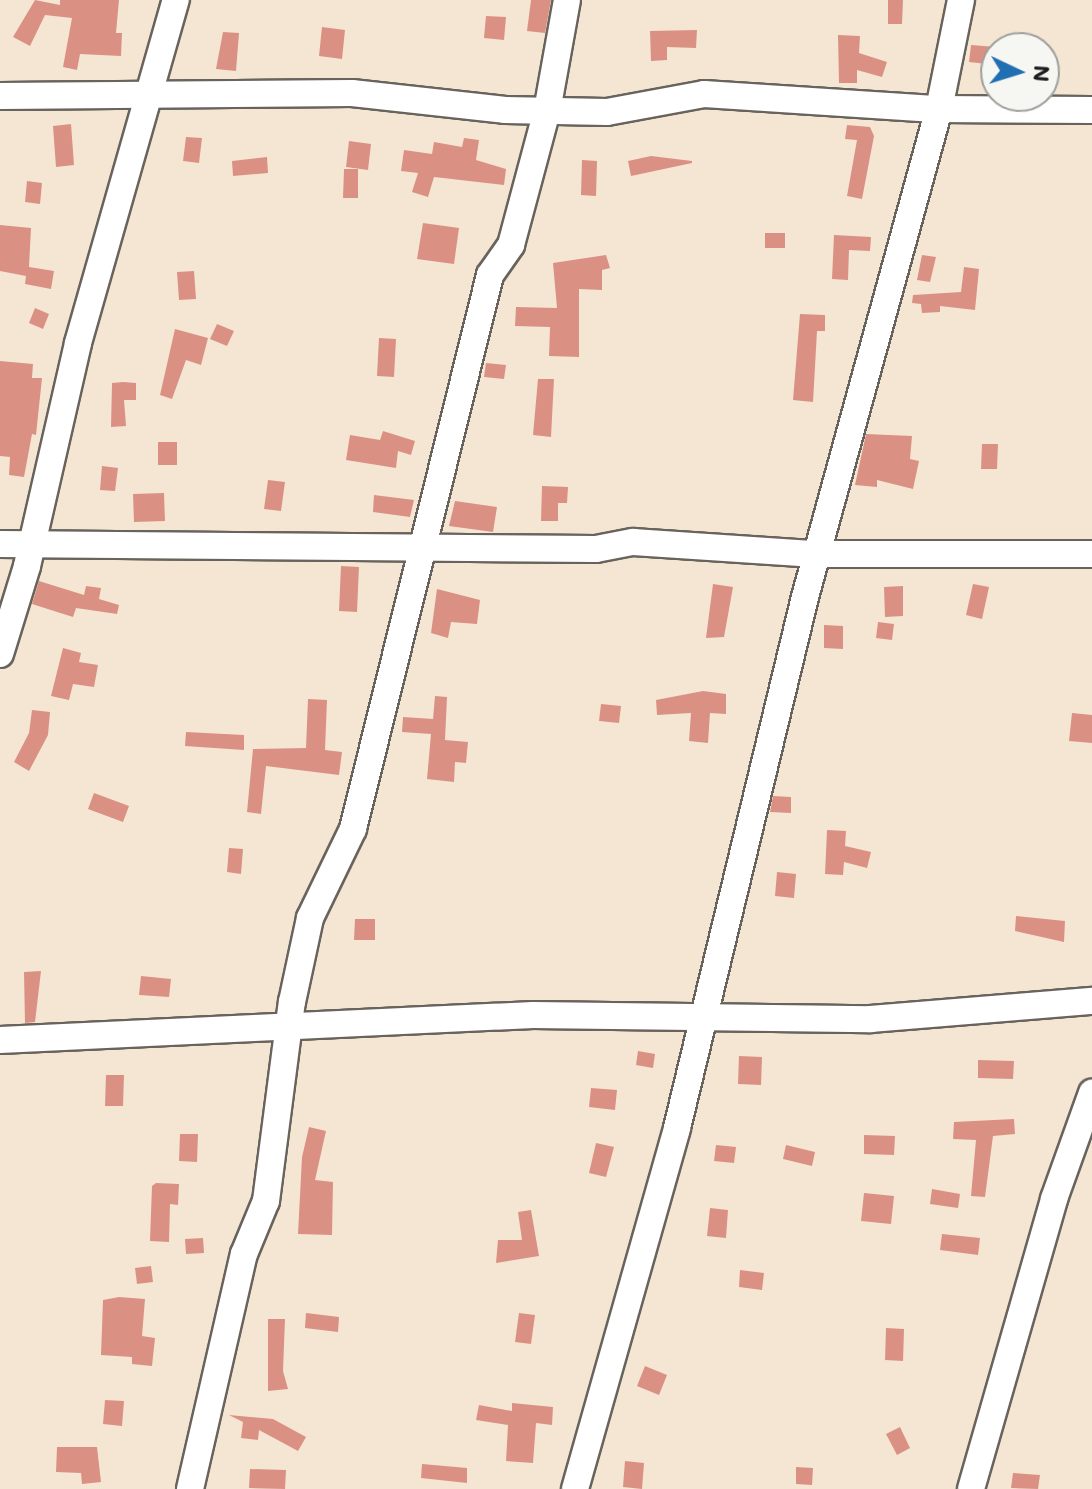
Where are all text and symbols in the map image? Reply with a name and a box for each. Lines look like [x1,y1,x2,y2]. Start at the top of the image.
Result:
north arrow [980,32,1060,112]
text: N [1027,64,1057,83]

